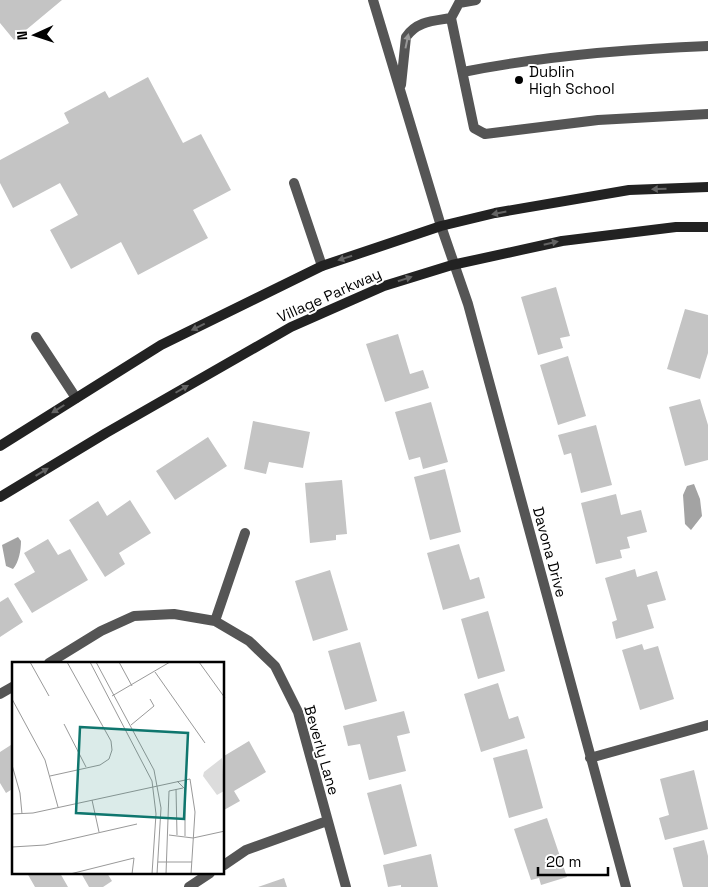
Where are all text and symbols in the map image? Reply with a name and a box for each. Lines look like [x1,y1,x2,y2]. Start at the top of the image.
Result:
north arrow [10,10,60,60]
text: N [13,31,31,41]
one-way arrow [403,33,411,49]
place label: Dublin High School [529,62,615,98]
marker: Dublin High School [513,74,525,86]
one-way arrow [651,185,667,193]
one-way arrow [490,209,506,217]
one-way arrow [544,239,559,247]
one-way arrow [337,254,352,262]
street label: Village Parkway [274,264,384,326]
one-way arrow [398,274,413,282]
one-way arrow [191,323,205,331]
one-way arrow [175,385,188,394]
one-way arrow [51,404,65,414]
one-way arrow [35,467,48,477]
street label: Davona Drive [529,505,571,599]
inset map [12,662,225,874]
street label: Beverly Lane [300,703,344,797]
scale bar [538,844,608,876]
text: 20 m [546,852,581,871]

